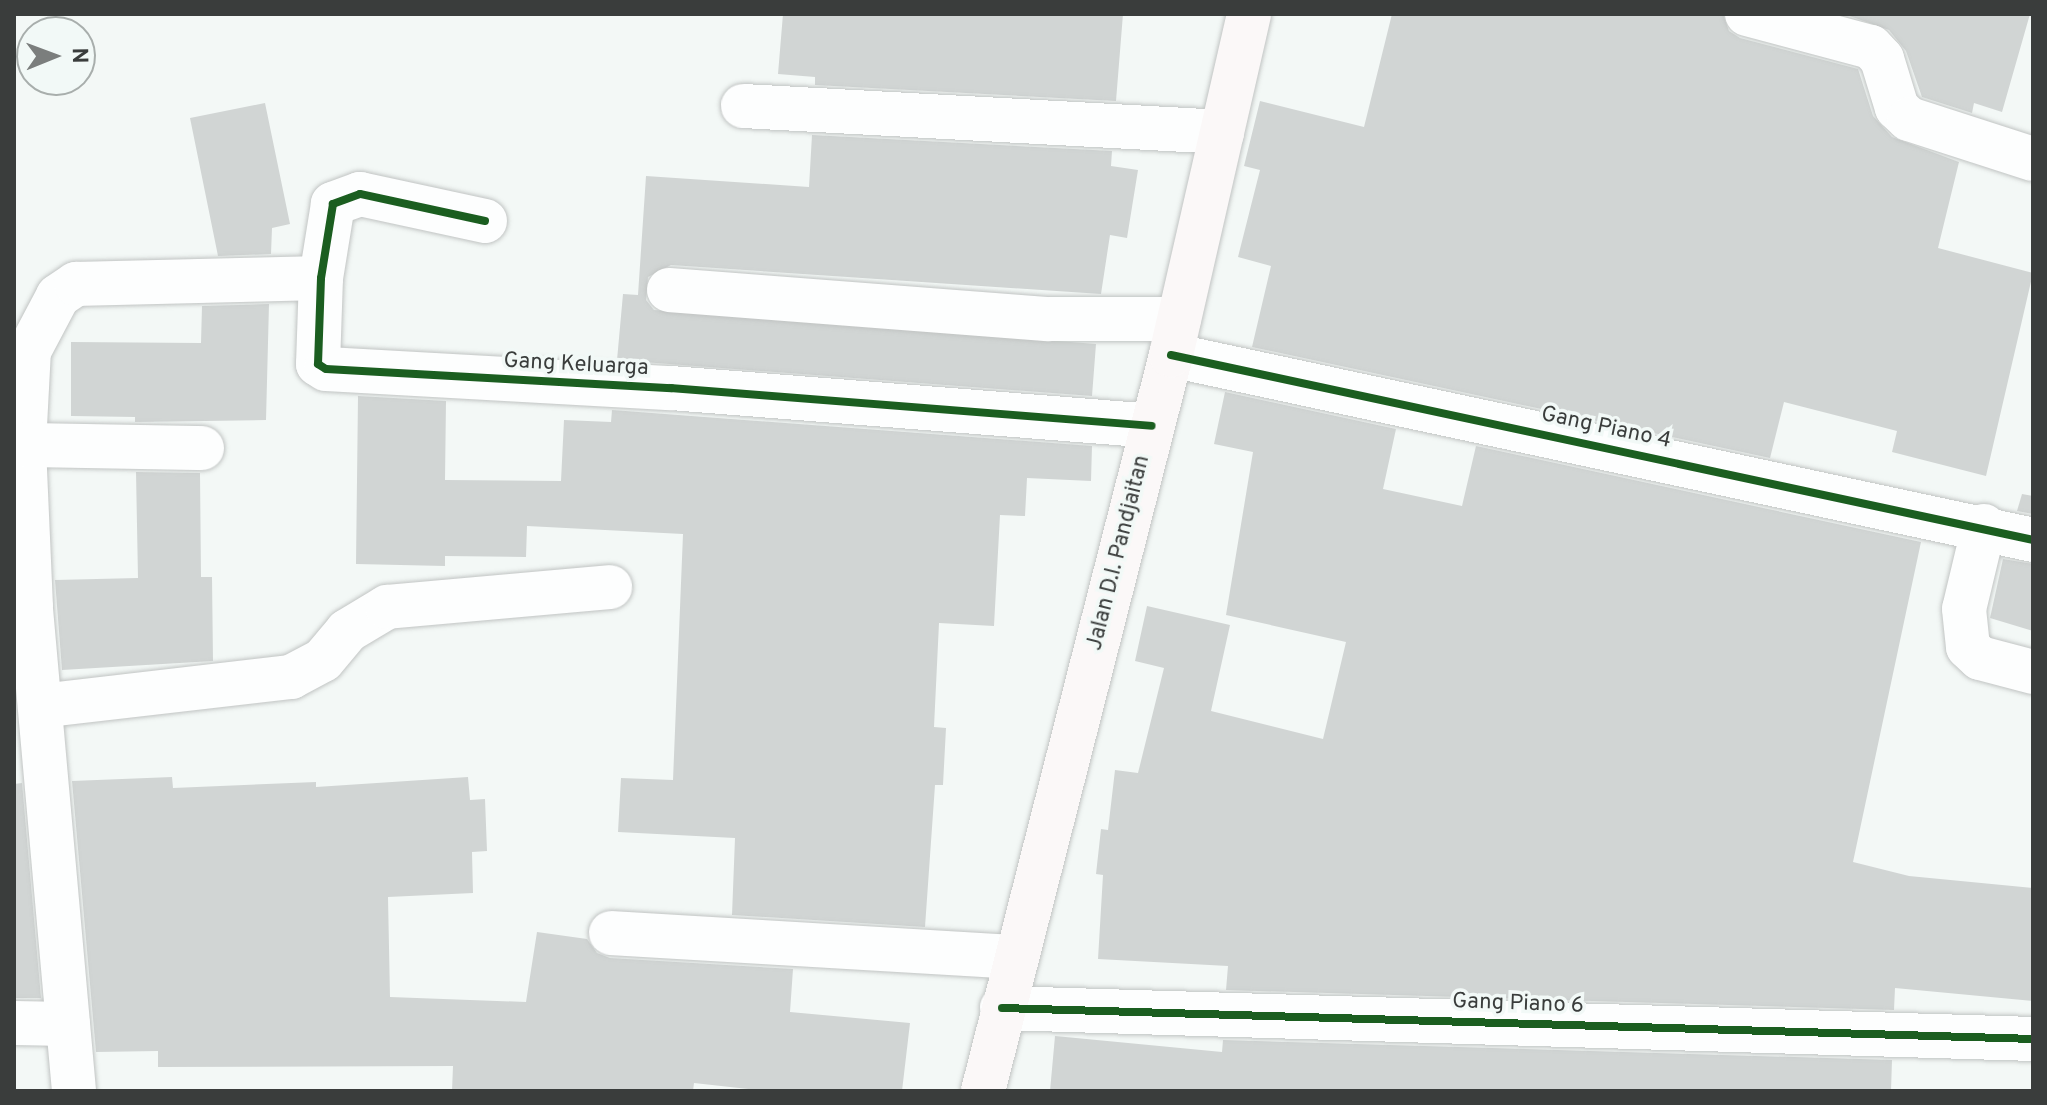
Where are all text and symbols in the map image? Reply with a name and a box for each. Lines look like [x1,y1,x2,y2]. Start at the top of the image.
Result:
north arrow [16,16,96,96]
text: N [65,47,92,64]
street label: Gang Keluarga [503,348,649,382]
street label: Gang Piano 4 [1539,401,1673,455]
street label: Jalan D.I. Pandjaitan [1082,453,1156,653]
street label: Gang Piano 6 [1452,989,1584,1019]

